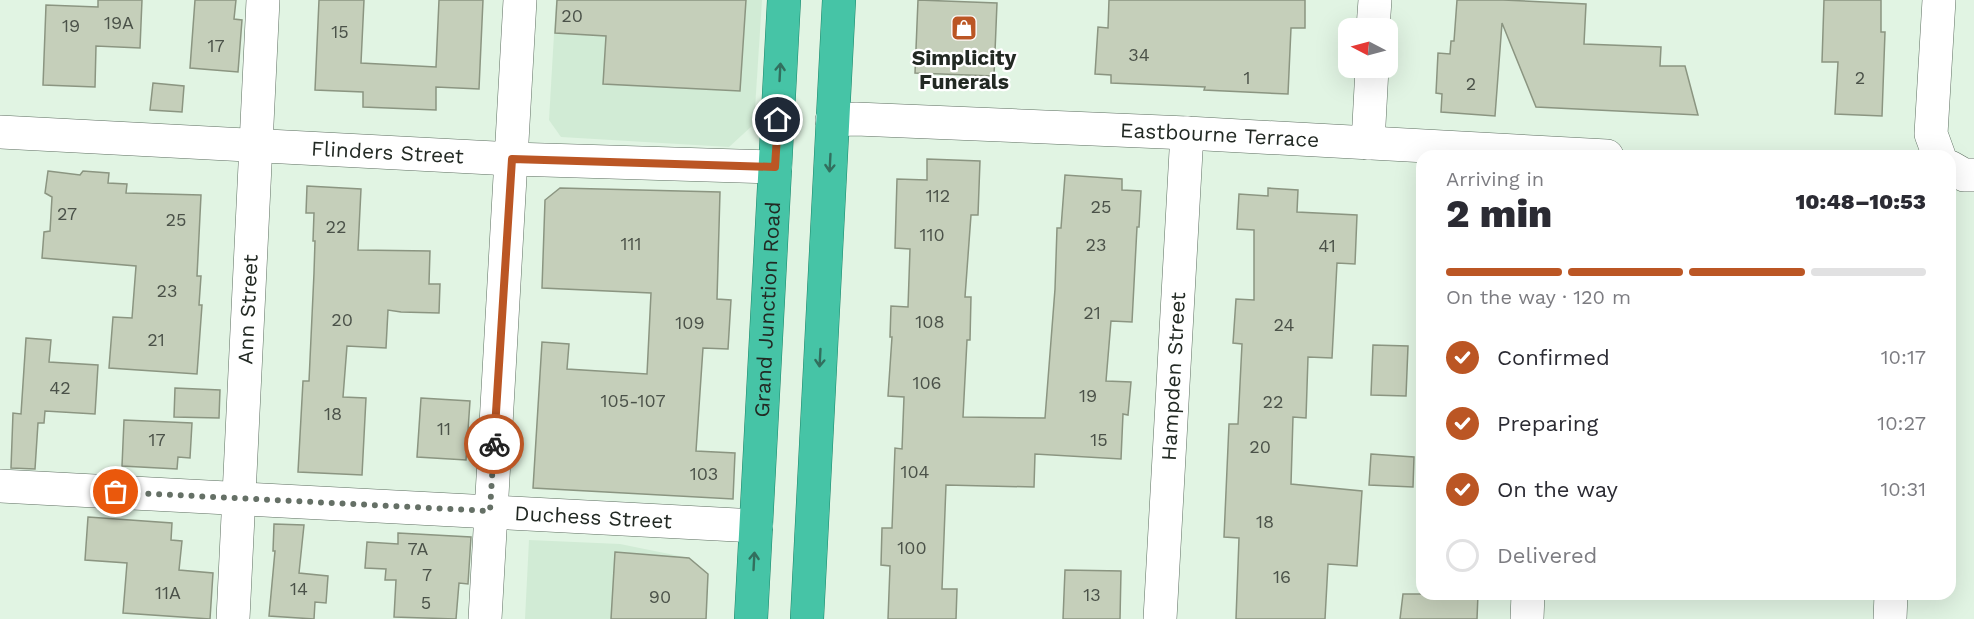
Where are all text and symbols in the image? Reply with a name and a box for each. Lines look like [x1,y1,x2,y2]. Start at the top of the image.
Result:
house number: 20 [561,5,583,26]
house number: 19A [104,12,134,33]
shop icon: Simplicity Funerals [949,13,979,43]
house number: 19 [62,15,80,36]
north arrow [1338,18,1398,78]
map controls [1338,18,1398,78]
house number: 15 [331,21,349,42]
house number: 17 [207,35,225,56]
house number: 34 [1128,44,1150,65]
place label: Simplicity Funerals [912,45,1016,94]
one-way arrow [775,63,786,83]
house number: 1 [1243,67,1251,88]
house number: 2 [1855,67,1865,88]
house number: 2 [1466,73,1476,94]
pin [752,94,803,145]
icon: home [761,103,794,136]
street label: Eastbourne Terrace [1120,117,1320,152]
street label: Flinders Street [311,135,465,168]
one-way arrow [825,153,836,173]
text: Arriving in [1446,167,1544,191]
house number: 112 [926,185,950,206]
text: 10:48–10:53 [1795,189,1926,214]
text: 2 min [1446,191,1552,236]
house number: 25 [1091,196,1111,217]
street label: Grand Junction Road [749,201,785,418]
house number: 27 [57,203,77,224]
house number: 25 [166,209,186,230]
house number: 22 [326,216,347,237]
house number: 110 [919,224,945,245]
house number: 111 [620,233,642,254]
house number: 23 [1086,234,1107,255]
house number: 41 [1318,235,1336,256]
street label: Ann Street [232,253,263,365]
house number: 23 [157,280,178,301]
text: On the way · 120 m [1446,285,1631,309]
street label: Hampden Street [1156,291,1190,461]
house number: 21 [1083,302,1101,323]
house number: 20 [331,309,353,330]
house number: 108 [915,311,945,332]
house number: 109 [675,312,705,333]
house number: 24 [1274,314,1294,335]
house number: 21 [147,329,165,350]
icon: check [1446,341,1479,374]
text: Confirmed [1497,345,1610,370]
text: 10:17 [1881,345,1926,369]
one-way arrow [815,348,826,367]
house number: 106 [912,372,942,393]
house number: 42 [49,377,71,398]
house number: 19 [1079,385,1097,406]
house number: 105-107 [600,390,666,411]
house number: 22 [1263,391,1284,412]
house number: 18 [324,403,342,424]
icon: check [1446,407,1479,440]
text: Preparing [1497,411,1598,436]
text: 10:27 [1877,411,1926,435]
courier [464,414,524,474]
house number: 11 [437,418,451,439]
icon: bike [478,428,511,461]
house number: 17 [148,429,166,450]
house number: 15 [1090,429,1108,450]
house number: 20 [1249,436,1271,457]
house number: 104 [900,461,930,482]
house number: 103 [690,463,718,484]
pin [90,466,141,517]
icon: check [1446,473,1479,506]
icon: bag [99,475,132,508]
text: On the way [1497,477,1618,502]
text: 10:31 [1880,477,1926,501]
street label: Duchess Street [514,500,673,534]
house number: 18 [1256,511,1274,532]
house number: 100 [897,537,927,558]
house number: 7A [408,538,429,559]
text: Delivered [1497,543,1597,568]
one-way arrow [749,551,760,571]
house number: 7 [422,564,432,585]
house number: 16 [1273,566,1291,587]
house number: 14 [290,578,308,599]
house number: 11A [155,582,181,603]
house number: 13 [1083,584,1101,605]
house number: 90 [649,586,671,607]
house number: 5 [421,592,431,613]

